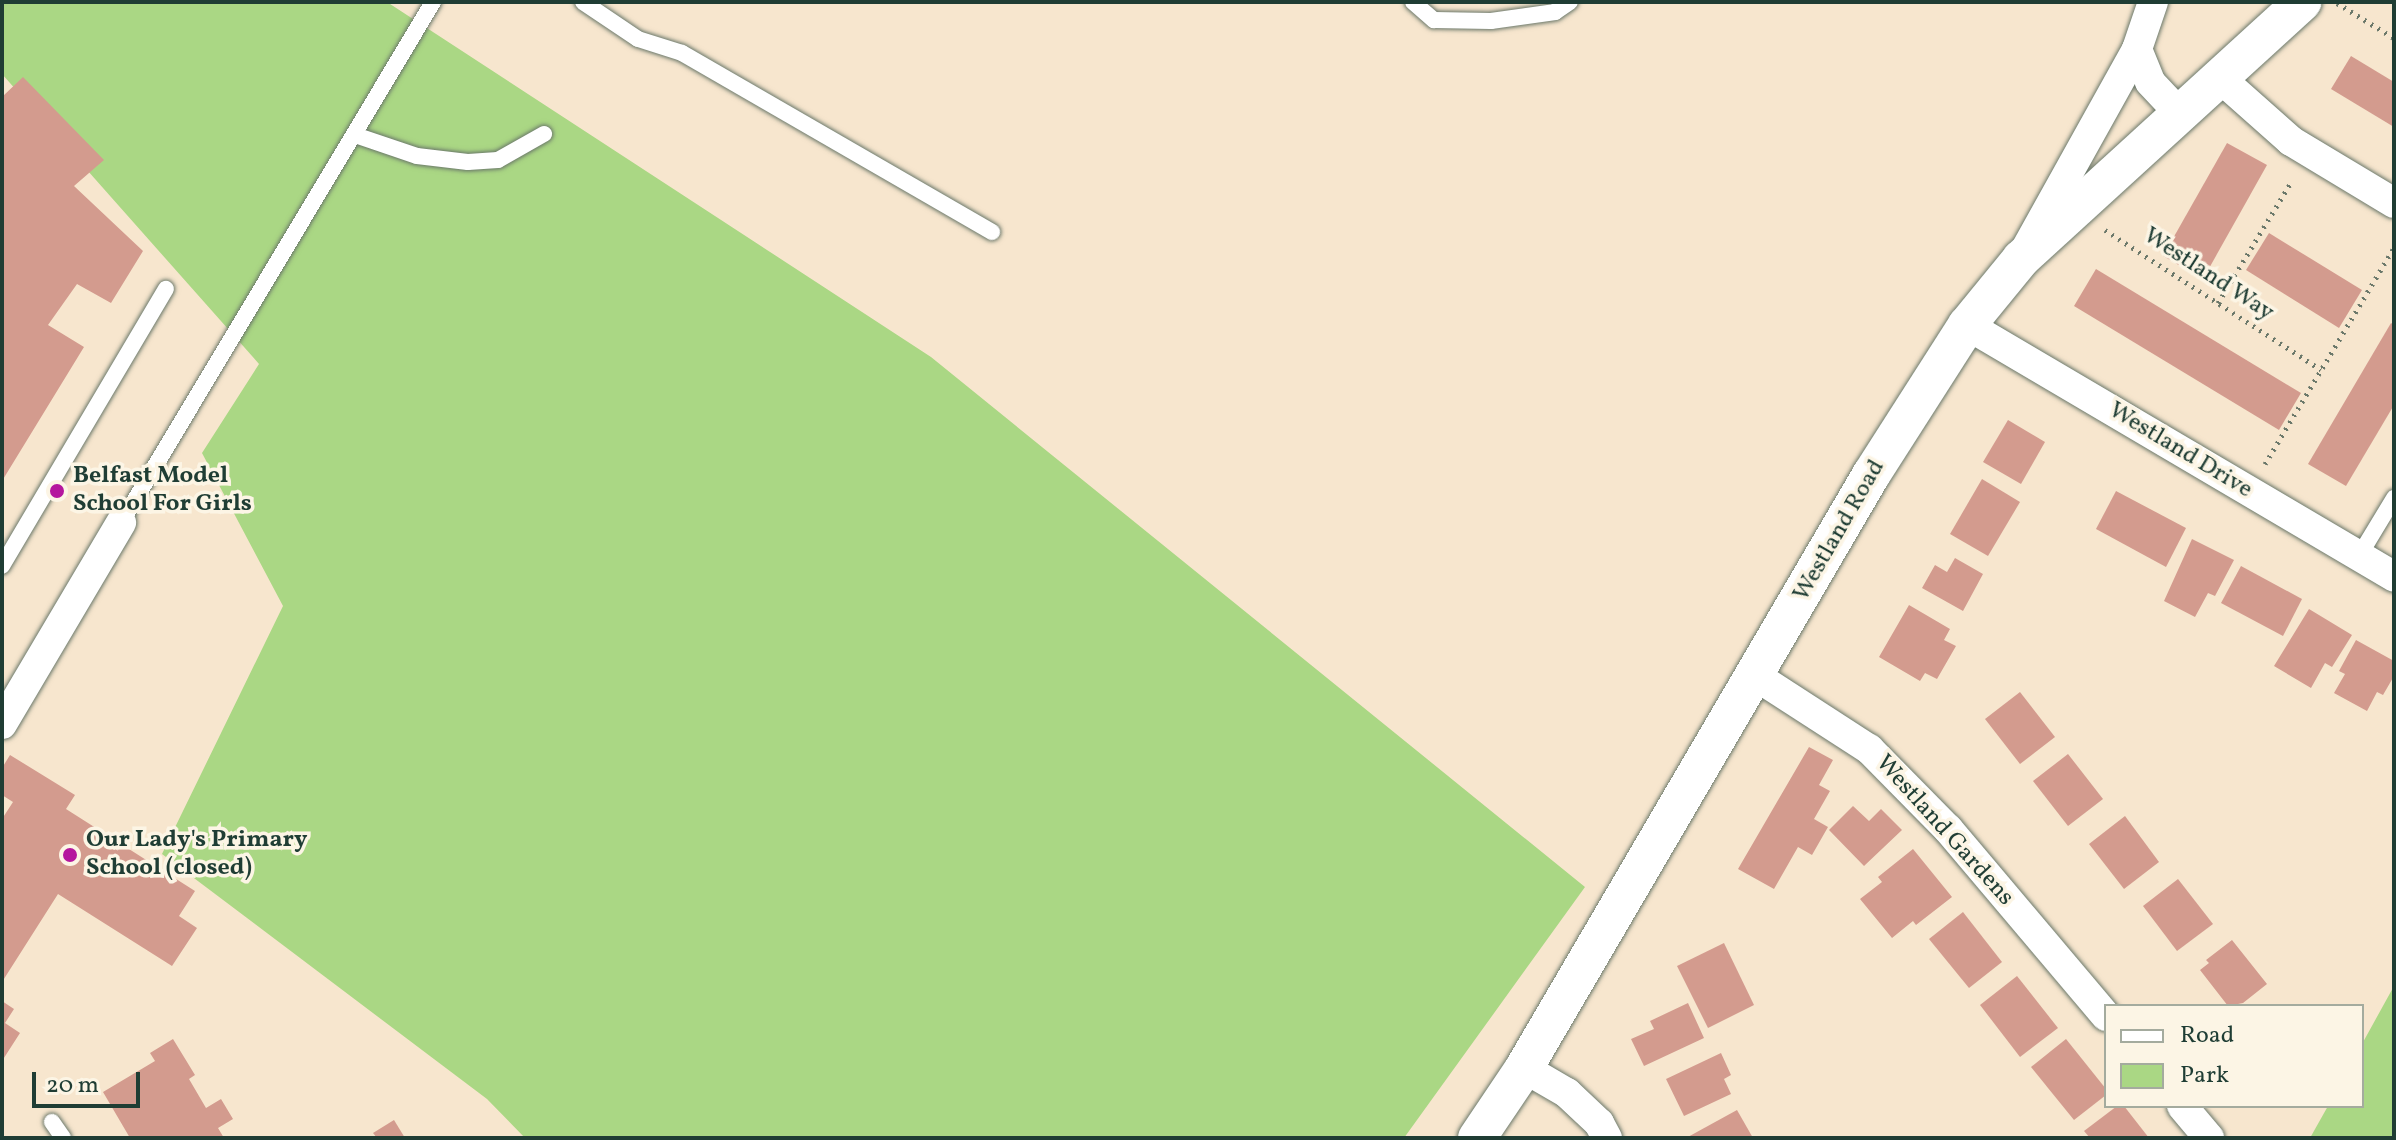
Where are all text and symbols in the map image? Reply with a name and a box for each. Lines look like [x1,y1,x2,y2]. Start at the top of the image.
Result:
street label: Westland Way [2137,222,2279,328]
street label: Westland Drive [2103,397,2257,505]
street label: Westland Road [1788,455,1892,607]
place label: Belfast Model School For Girls [73,463,252,519]
marker: Belfast Model School For Girls [48,482,66,500]
street label: Westland Gardens [1869,750,2019,912]
place label: Our Lady's Primary School (closed) [86,827,307,883]
marker: Our Lady's Primary School (closed) [61,846,79,864]
legend [2104,1004,2364,1108]
text: Road [2180,1019,2234,1053]
scale bar [36,1056,144,1106]
text: Park [2180,1059,2229,1093]
text: 20 m [46,1069,99,1103]

